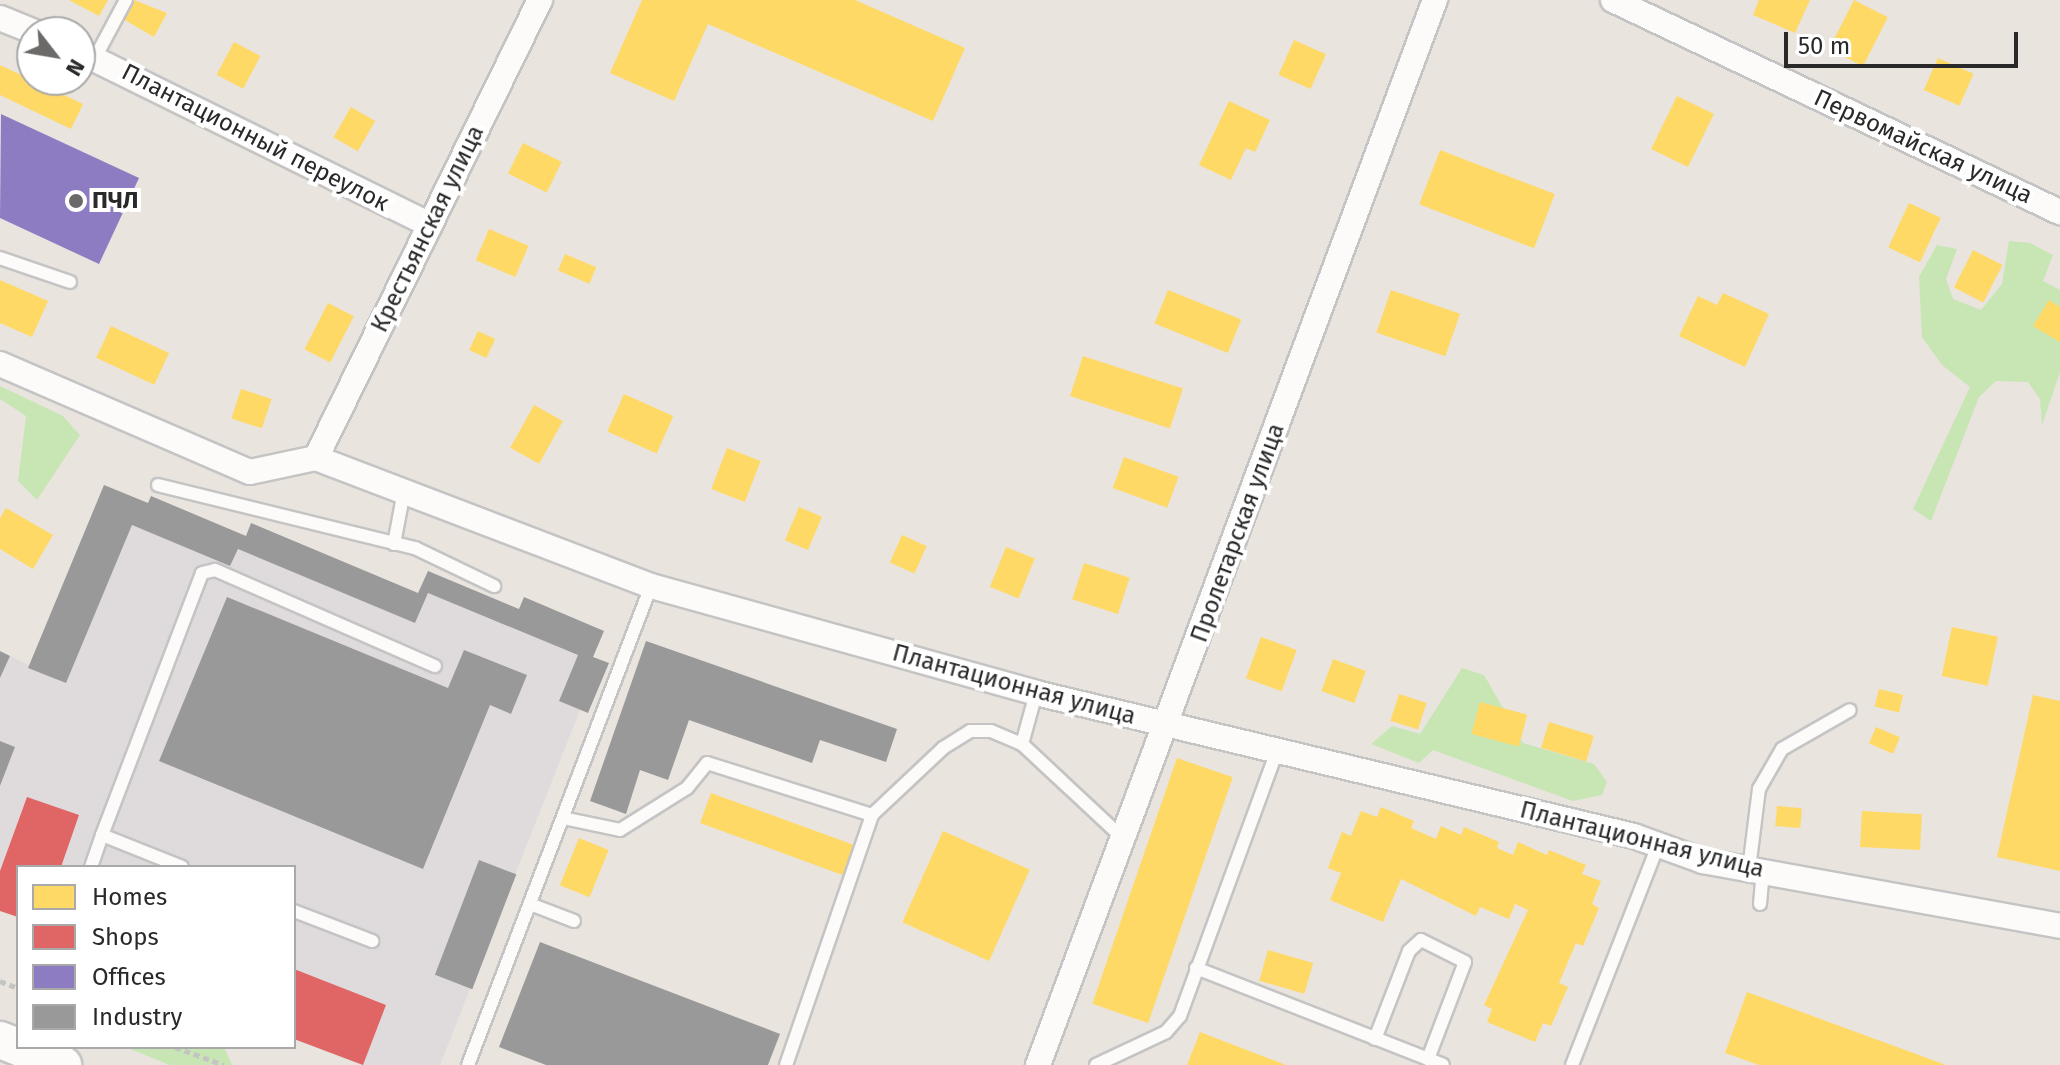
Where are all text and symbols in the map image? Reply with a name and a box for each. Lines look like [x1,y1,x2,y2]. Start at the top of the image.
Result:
north arrow [16,16,96,96]
scale bar [1788,16,2022,66]
text: 50 m [1798,32,1850,60]
text: N [60,54,91,81]
street label: Плантационный переулок [117,58,393,218]
street label: Первомайская улица [1809,84,2037,210]
street label: Крестьянская улица [365,121,491,337]
place label: ПЧЛ [92,187,139,215]
marker: ПЧЛ [67,192,85,210]
street label: Пролетарская улица [1185,420,1291,646]
street label: Плантационная улица [889,639,1139,731]
street label: Плантационная улица [1517,796,1767,884]
legend [16,865,296,1049]
text: Homes [92,883,167,911]
text: Shops [92,923,159,951]
text: Offices [92,963,166,991]
text: Industry [92,1003,182,1031]

